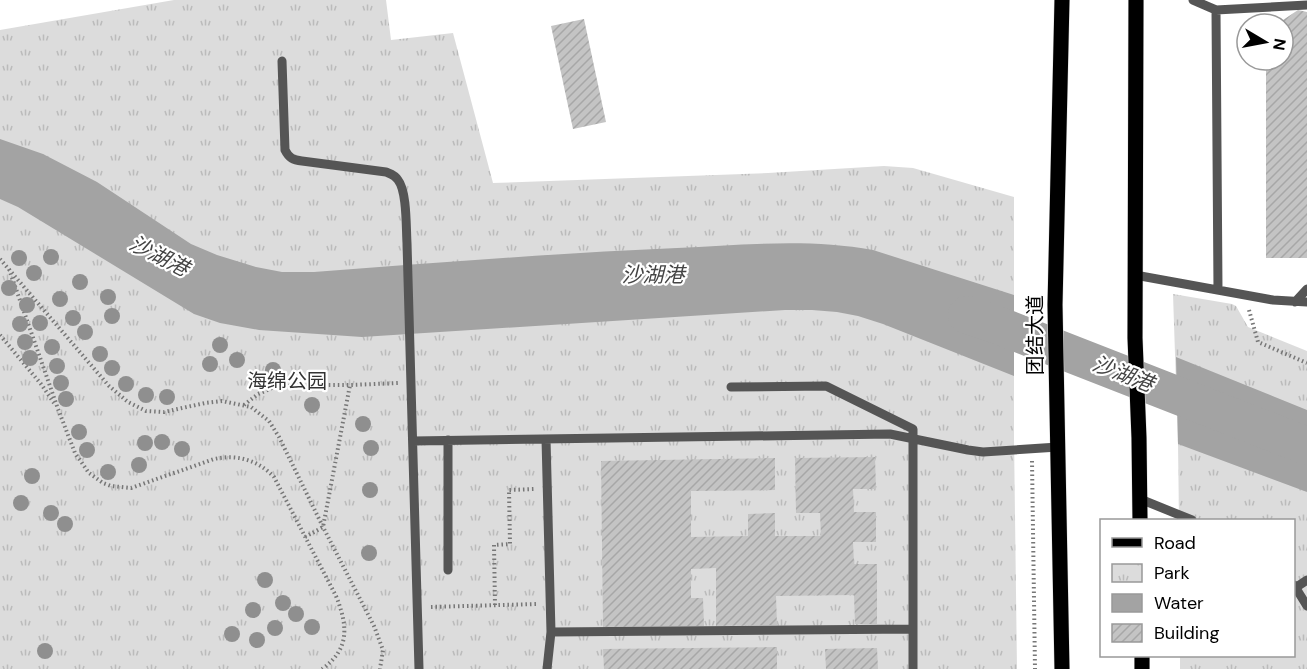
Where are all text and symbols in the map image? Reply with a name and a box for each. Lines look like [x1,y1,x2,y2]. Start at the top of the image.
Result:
north arrow [1235,12,1295,72]
text: N [1268,37,1291,52]
water label: 沙湖港 [125,229,196,284]
water label: 沙湖港 [622,261,687,289]
street label: 团结大道 [1022,295,1048,375]
water label: 沙湖港 [1089,350,1160,399]
park label: 海绵公园 [247,368,327,394]
legend [1100,519,1295,657]
text: Road [1154,531,1196,555]
text: Park [1154,561,1190,585]
text: Water [1154,591,1204,615]
text: Building [1154,621,1219,645]

